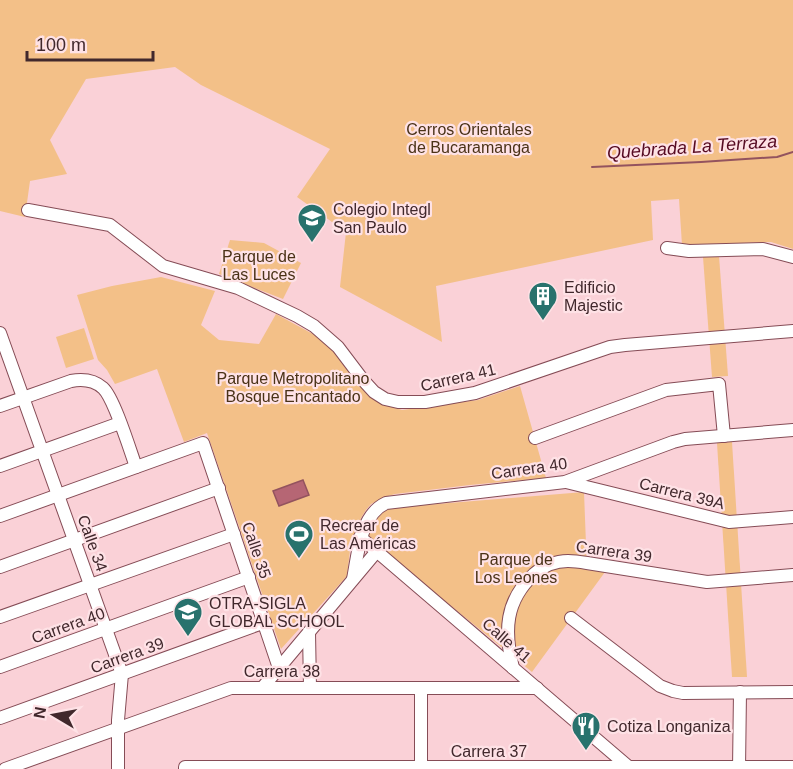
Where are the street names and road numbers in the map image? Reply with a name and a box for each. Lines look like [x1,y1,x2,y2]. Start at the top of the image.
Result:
street label: Carrera 41 [419,361,497,394]
street label: Carrera 40 [490,455,568,482]
street label: Carrera 39A [638,475,727,512]
street label: Calle 34 [75,513,111,574]
street label: Calle 35 [239,520,274,581]
street label: Carrera 39 [575,538,653,565]
street label: Carrera 40 [29,604,107,647]
street label: Calle 41 [479,615,534,666]
street label: Carrera 39 [88,634,166,677]
street label: Carrera 38 [244,663,320,680]
street label: Carrera 37 [451,743,527,760]

